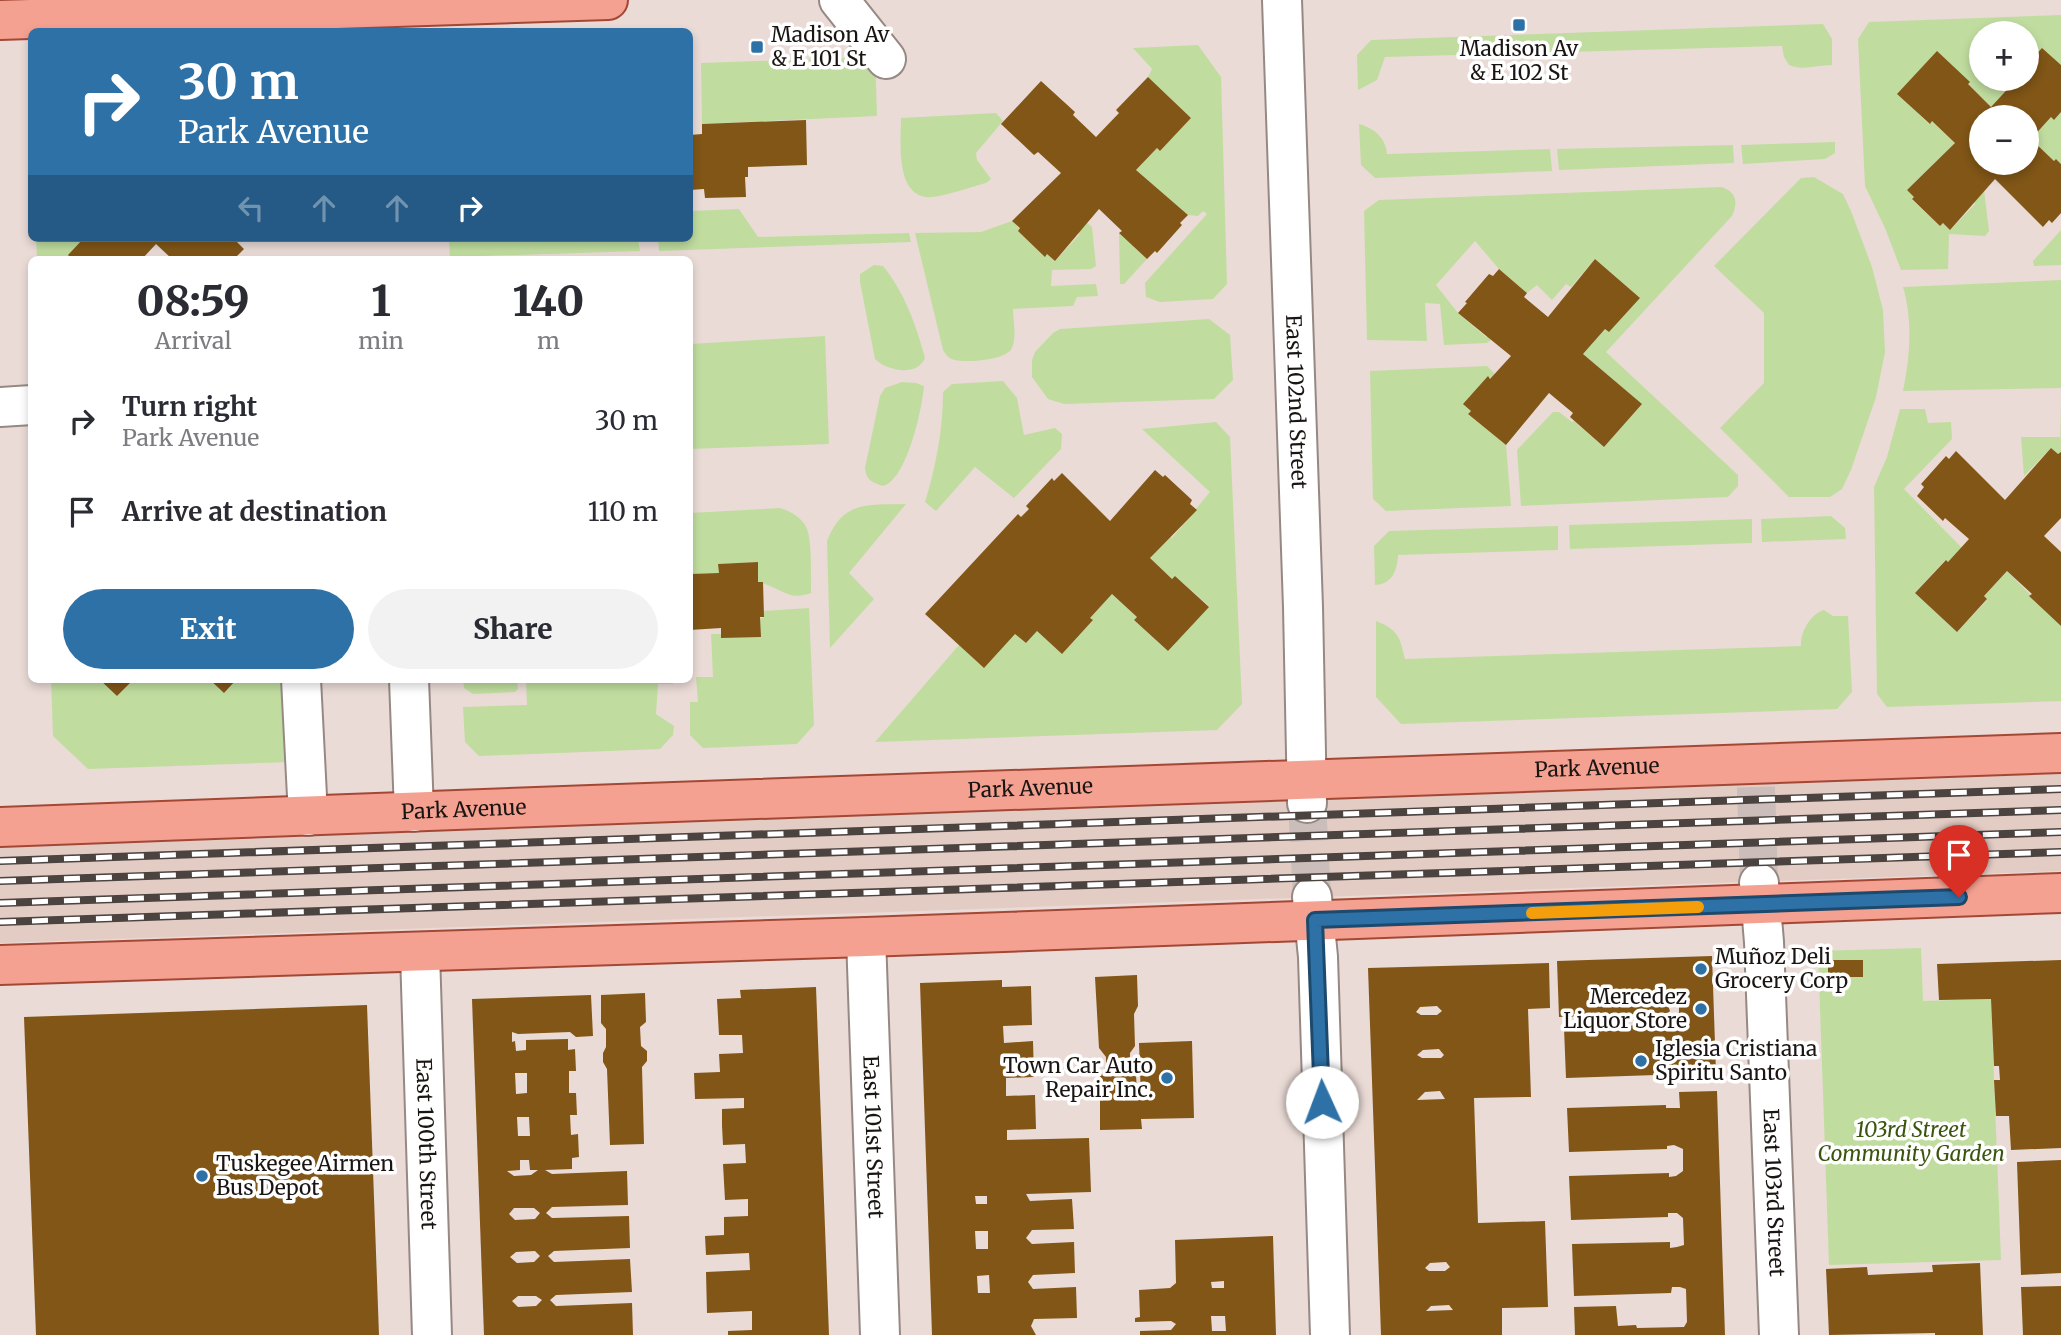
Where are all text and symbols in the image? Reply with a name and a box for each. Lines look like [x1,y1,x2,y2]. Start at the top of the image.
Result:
marker: Madison Av & E 102 St [1511,17,1527,33]
place label: Madison Av & E 101 St [771,21,891,72]
map controls [1969,21,2039,175]
button: + [1969,21,2039,91]
place label: Madison Av & E 102 St [1460,35,1579,86]
marker: Madison Av & E 101 St [749,39,765,55]
text: 30 m [178,51,299,112]
icon: right [63,56,154,147]
button: − [1969,105,2039,175]
text: Park Avenue [178,112,369,152]
icon: left [232,189,270,227]
icon: ahead [305,189,343,227]
icon: ahead [378,189,416,227]
icon: right [451,189,489,227]
text: 08:59 [137,275,250,327]
text: 1 [371,275,391,327]
text: 140 [512,275,584,327]
street label: East 102nd Street [1280,314,1313,489]
text: Arrival [155,326,232,355]
text: min [358,326,404,355]
text: m [537,326,560,355]
text: Turn right [122,390,257,423]
icon: right [63,402,101,440]
text: 30 m [595,404,658,437]
text: Park Avenue [122,423,259,452]
icon: arrive [63,493,101,531]
text: Arrive at destination [122,495,387,528]
text: 110 m [588,495,658,528]
button: Exit [63,589,354,669]
button: Share [368,589,658,669]
street label: Park Avenue [1534,752,1660,783]
street label: Park Avenue [967,772,1093,804]
street label: Park Avenue [400,793,527,825]
pin [1929,825,1989,897]
icon: arrive [1940,836,1978,874]
place label: Muñoz Deli Grocery Corp [1715,943,1848,994]
marker: Muñoz Deli Grocery Corp [1693,961,1709,977]
place label: Mercedez Liquor Store [1563,983,1687,1034]
marker: Mercedez Liquor Store [1693,1001,1709,1017]
place label: Iglesia Cristiana Spiritu Santo [1655,1035,1817,1086]
place label: Town Car Auto Repair Inc. [1003,1052,1153,1103]
marker: Iglesia Cristiana Spiritu Santo [1633,1053,1649,1069]
street label: East 101st Street [857,1055,890,1219]
street label: East 100th Street [410,1058,443,1230]
position arrow [1285,1065,1359,1139]
marker: Town Car Auto Repair Inc. [1159,1070,1175,1086]
street label: East 103rd Street [1757,1108,1791,1277]
park label: 103rd Street Community Garden [1817,1116,2005,1167]
place label: Tuskegee Airmen Bus Depot [216,1150,394,1201]
marker: Tuskegee Airmen Bus Depot [194,1168,210,1184]

